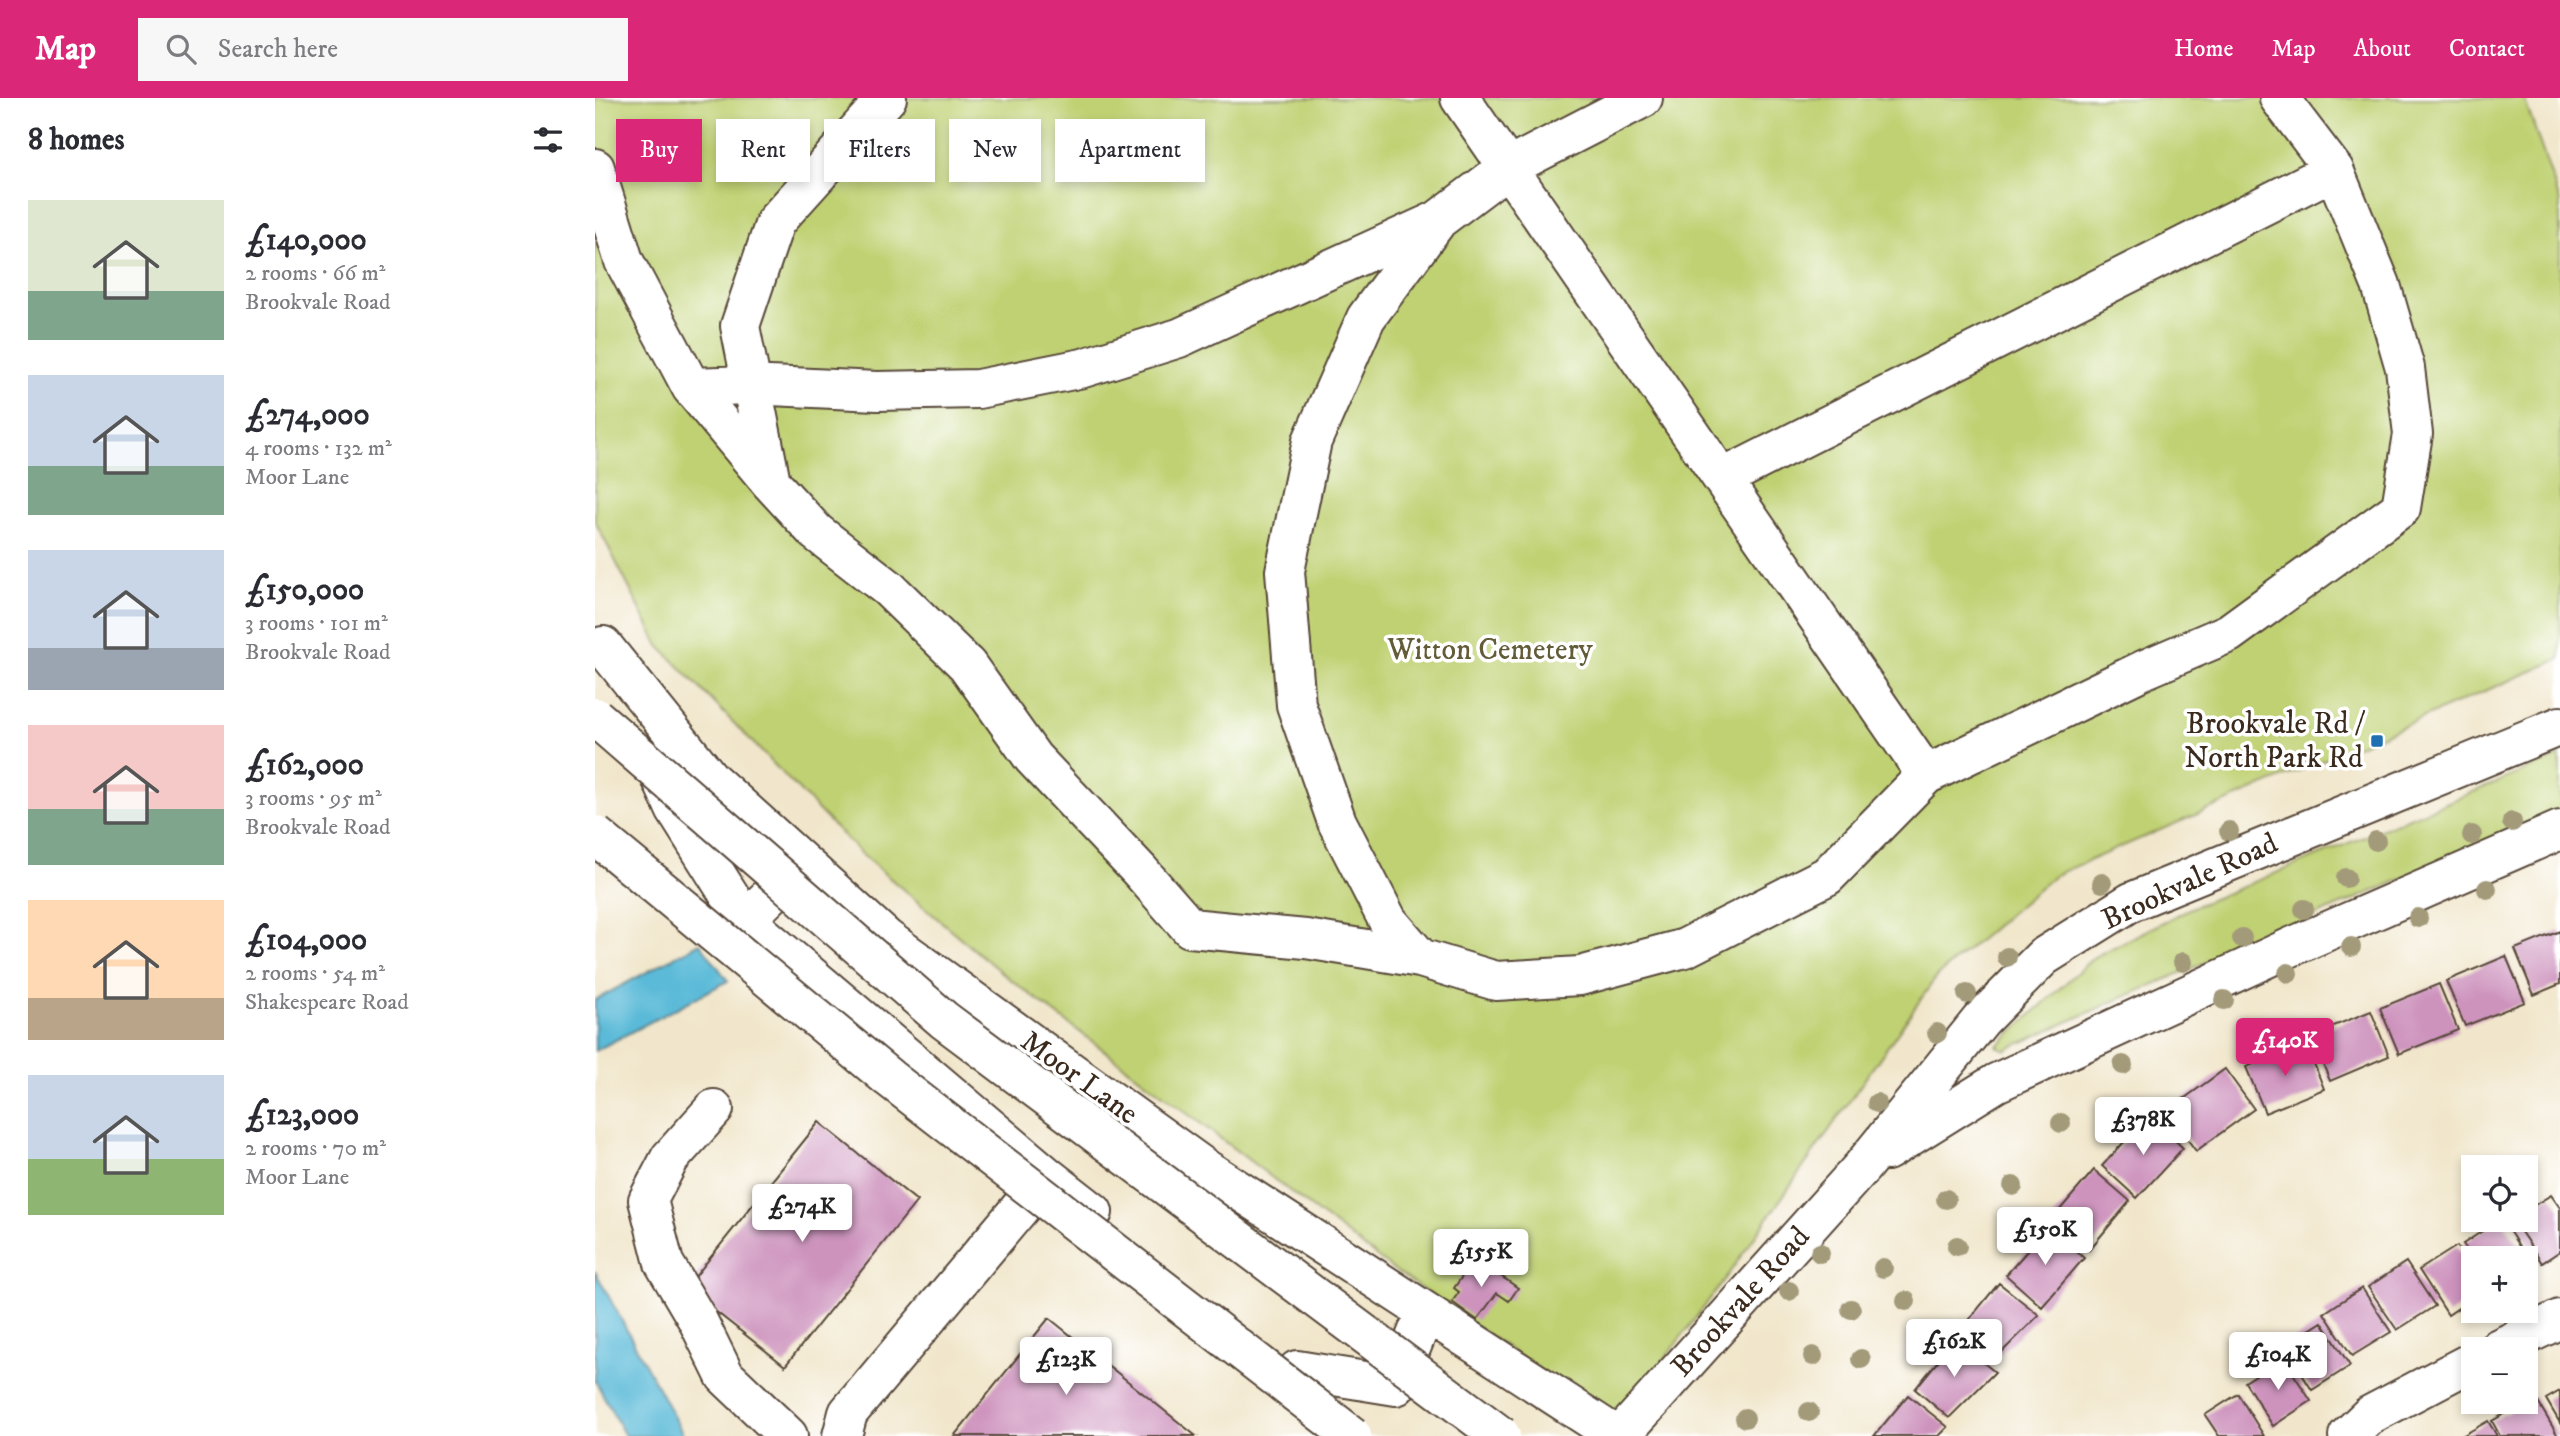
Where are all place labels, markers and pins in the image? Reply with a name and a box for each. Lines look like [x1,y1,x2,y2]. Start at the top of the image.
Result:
place label: Brookvale Rd / North Park Rd [2184,706,2366,777]
marker: Brookvale Rd / North Park Rd [2369,733,2385,749]
pin: £140K [2236,1018,2334,1078]
pin: £378K [2094,1098,2192,1157]
pin: £274K [753,1184,851,1244]
pin: £150K [1996,1208,2094,1267]
pin: £155K [1432,1230,1530,1289]
pin: £162K [1905,1320,2003,1379]
pin: £104K [2229,1332,2327,1392]
pin: £123K [1017,1338,1115,1397]

